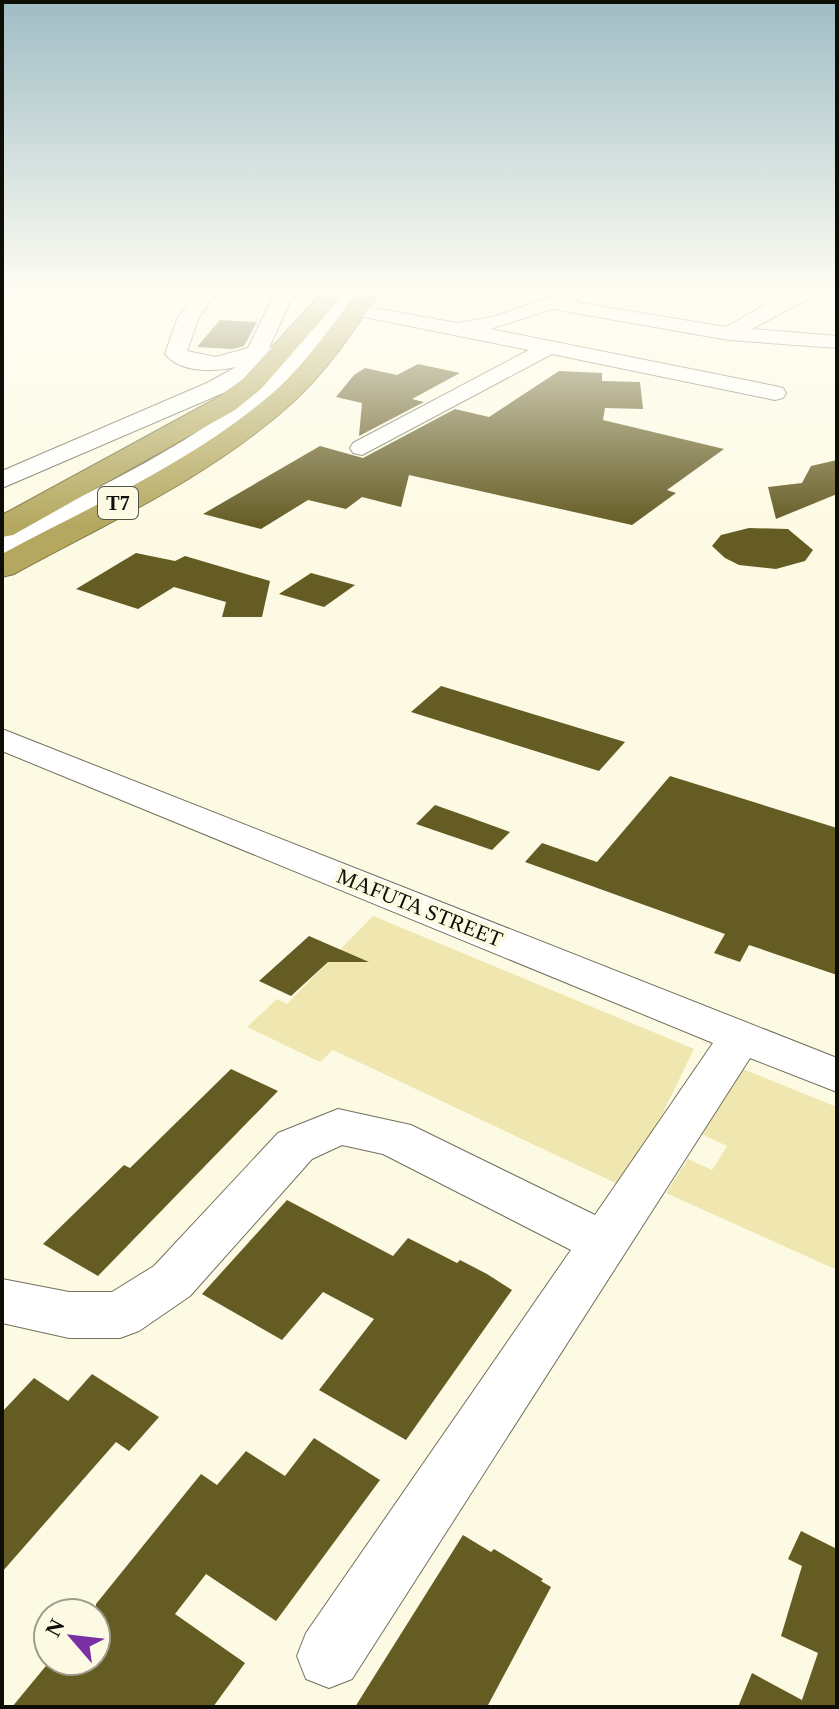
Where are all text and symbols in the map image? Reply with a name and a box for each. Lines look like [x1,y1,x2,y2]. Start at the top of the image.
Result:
road number: T7 [98,487,138,519]
street label: MAFUTA STREET [333,863,507,952]
north arrow [32,1597,112,1677]
text: N [40,1615,70,1641]

